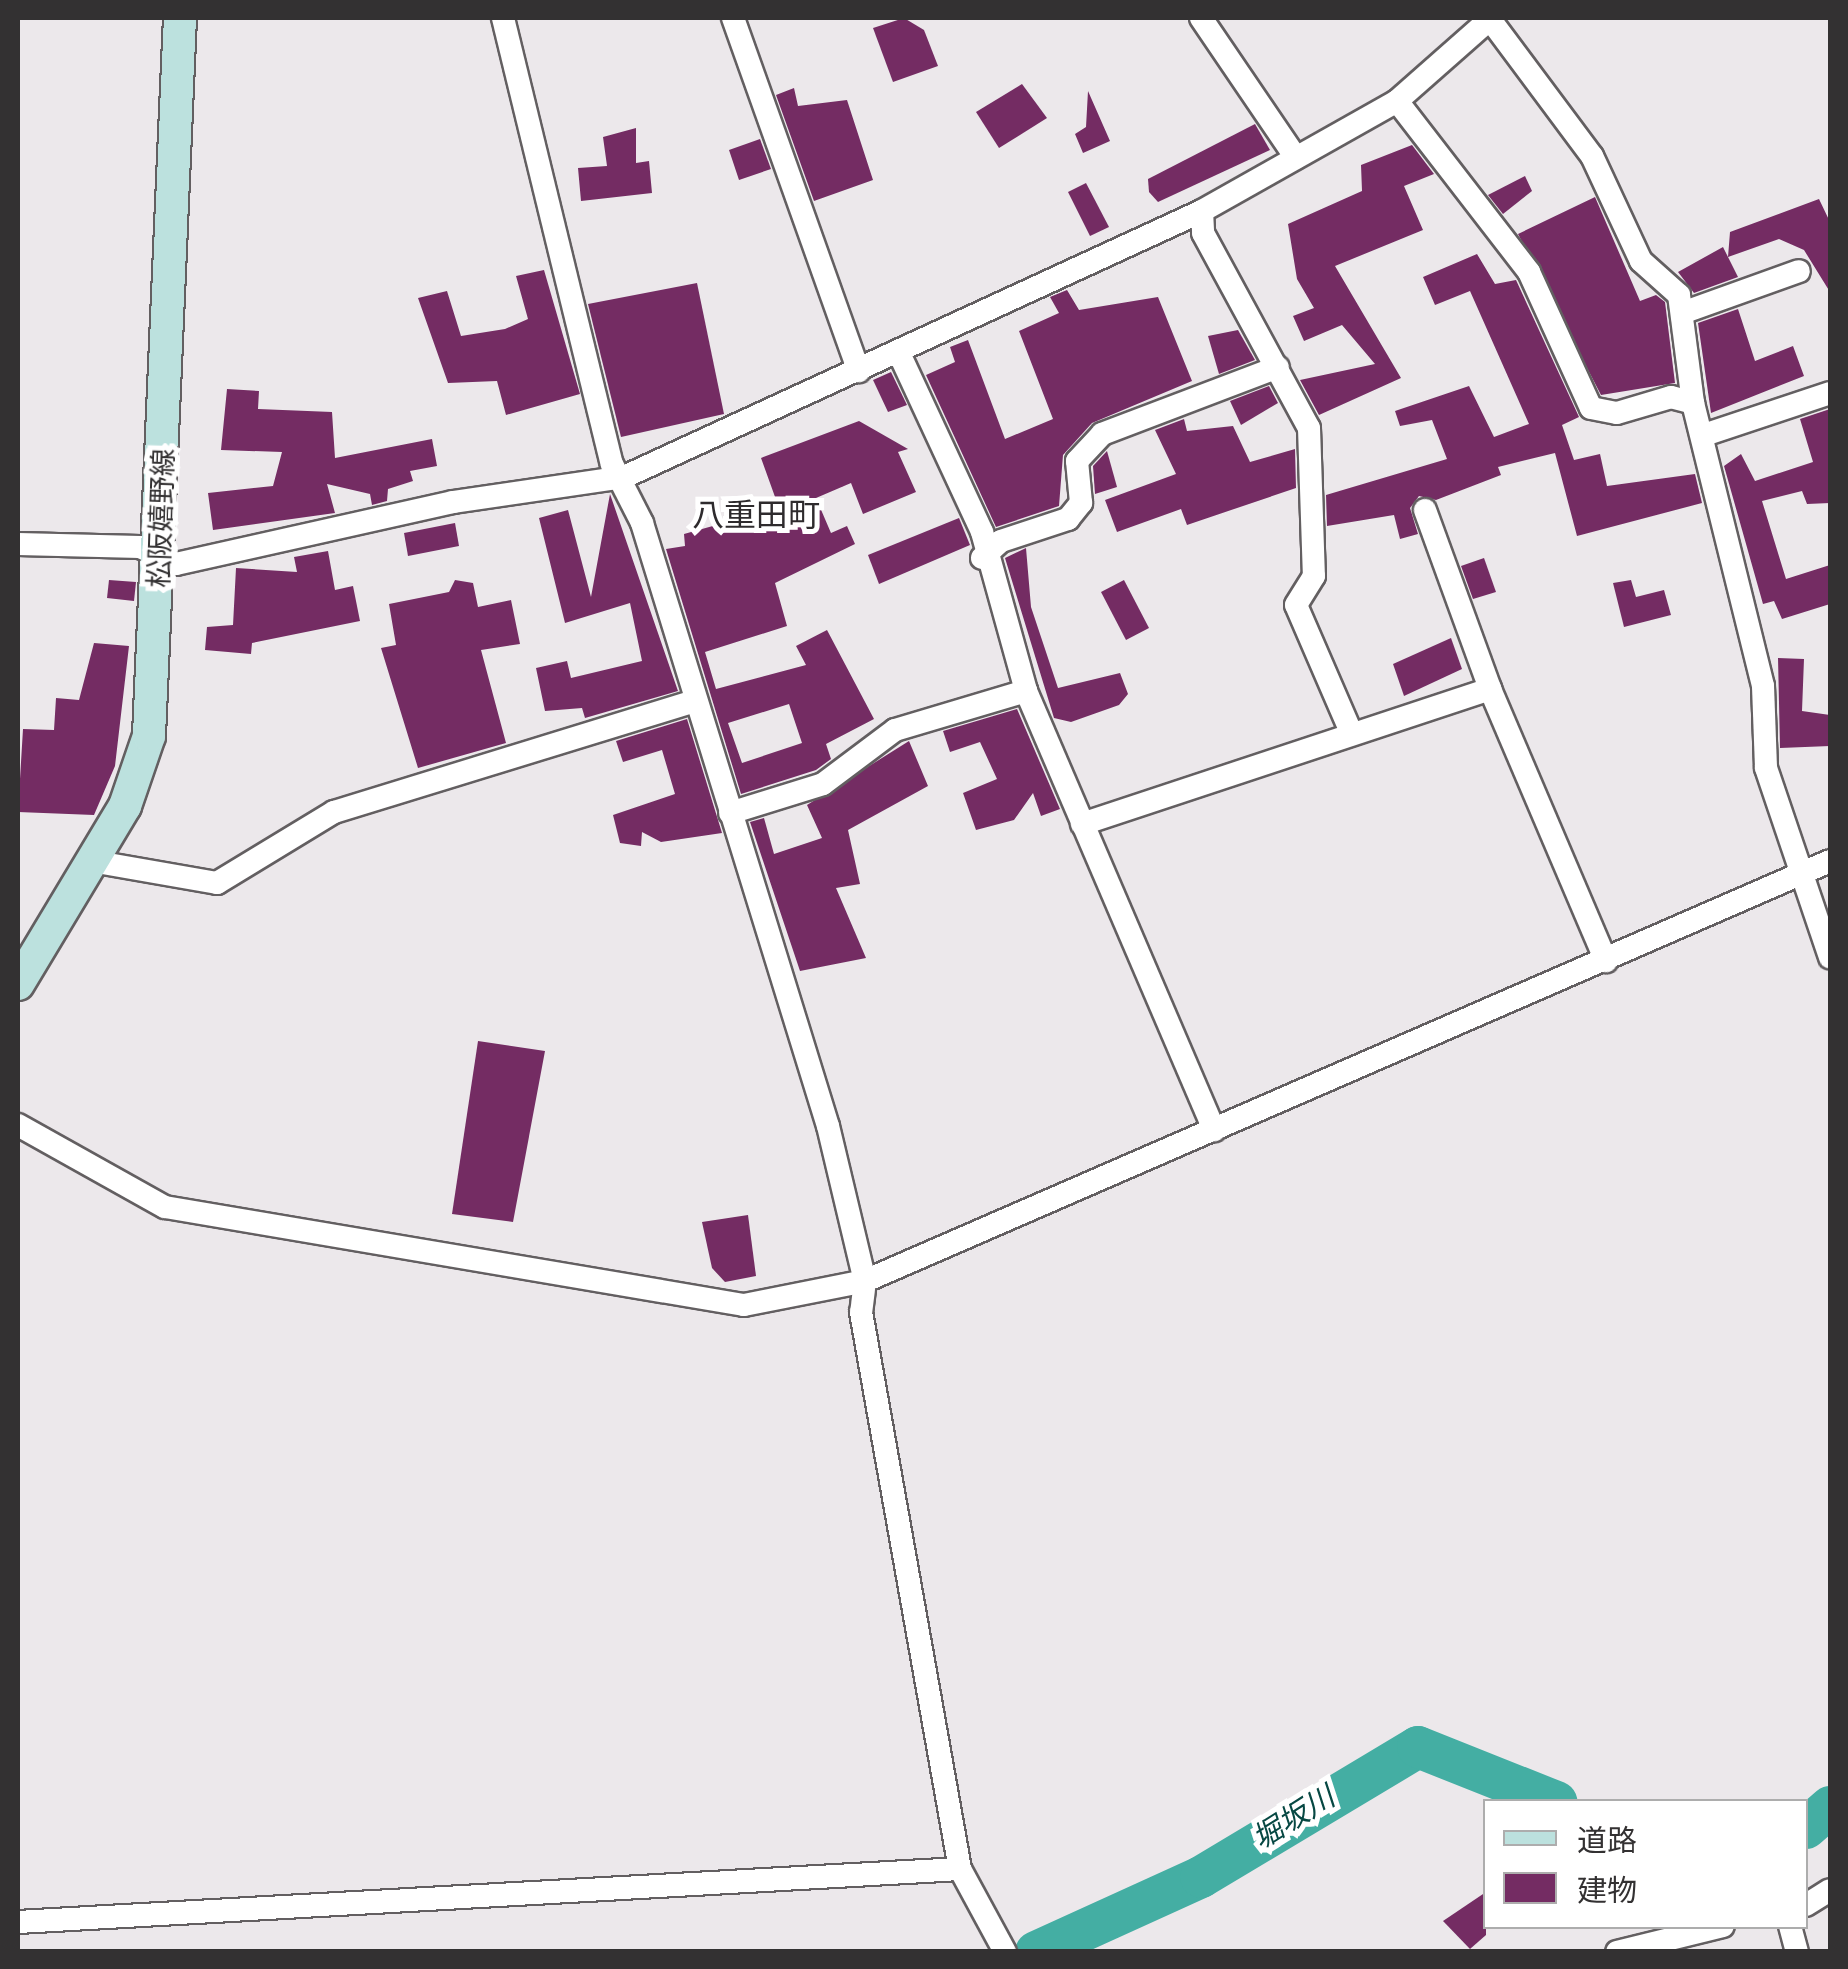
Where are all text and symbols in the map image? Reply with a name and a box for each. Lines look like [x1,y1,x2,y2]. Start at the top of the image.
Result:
street label: 松阪嬉野線 [142,447,180,589]
district label: 八重田町 [692,495,820,533]
water label: 堀坂川 [1245,1778,1341,1856]
legend [1483,1799,1808,1929]
text: 道路 [1577,1820,1637,1859]
text: 建物 [1577,1870,1637,1909]

